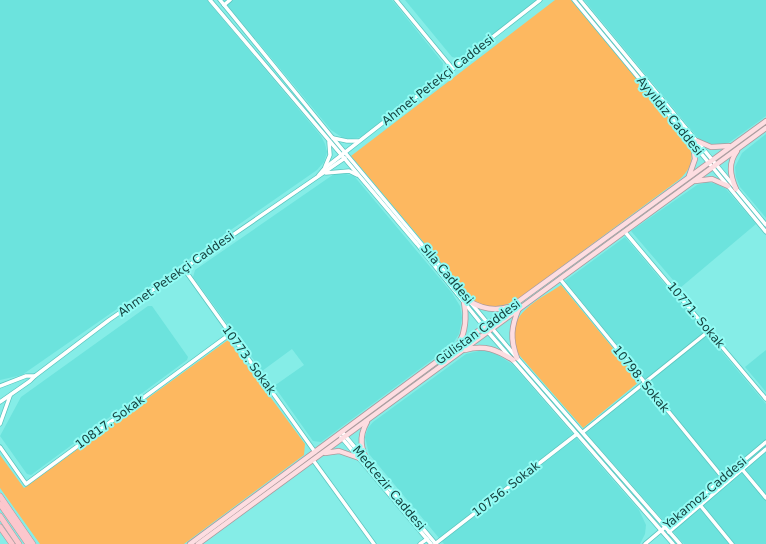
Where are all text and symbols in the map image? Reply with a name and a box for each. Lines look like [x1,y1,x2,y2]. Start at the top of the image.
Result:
street label: Ahmet Petekçi Caddesi [379,32,497,128]
street label: Ayyıldız Caddesi [634,74,706,158]
street label: Ahmet Petekçi Caddesi [115,229,237,319]
street label: Sıla Caddesi [418,241,476,307]
street label: 10771. Sokak [664,279,728,351]
street label: Gülistan Caddesi [433,297,523,367]
street label: 10773. Sokak [219,323,279,397]
street label: 10798. Sokak [610,343,672,415]
street label: 10817. Sokak [73,392,147,452]
street label: Medcezir Caddesi [350,443,428,533]
street label: Yakamoz Caddesi [660,454,749,532]
street label: 10756. Sokak [469,458,543,520]

